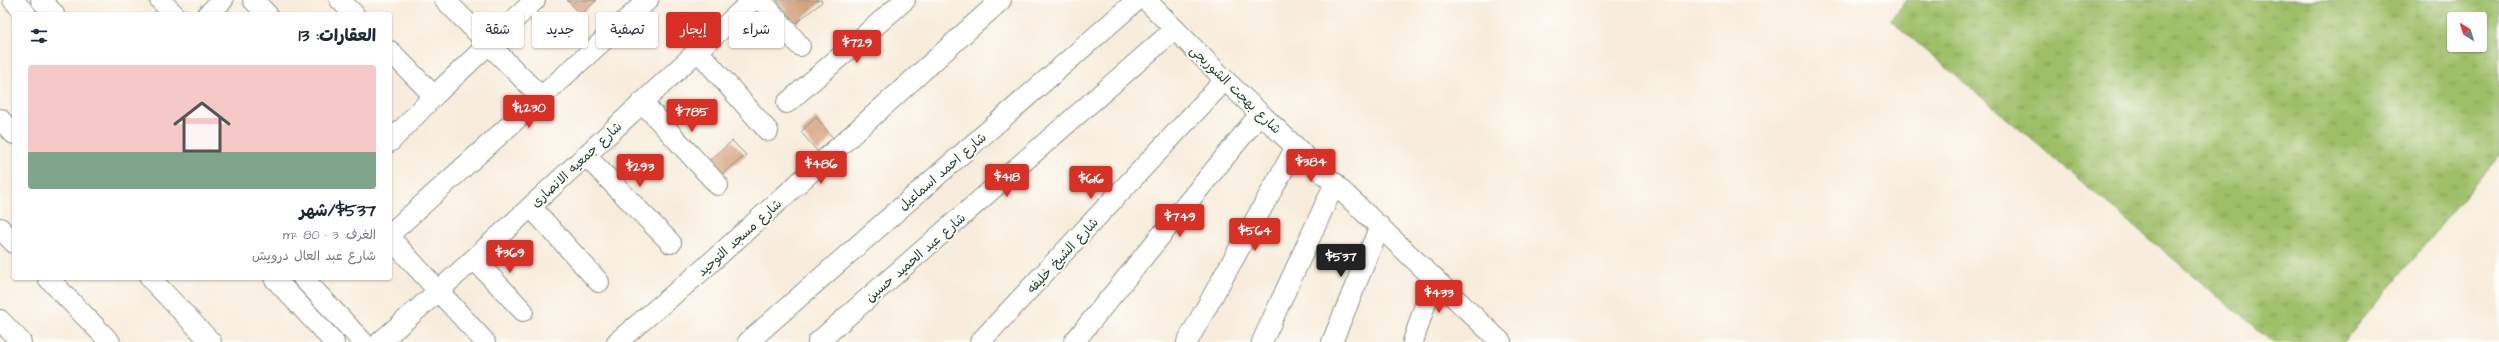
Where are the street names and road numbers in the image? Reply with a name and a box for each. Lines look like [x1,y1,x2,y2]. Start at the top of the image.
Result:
street label: شارع بهجت الشوربجى [1186,41,1285,138]
street label: شارع جمعيه الانصارى [527,118,626,212]
street label: شارع احمد اسماعيل [895,129,990,215]
street label: شارع مسجد التوحيد [694,195,786,280]
street label: شارع عبد الحميد حسين [862,209,970,306]
street label: شارع الشيخ خليفه [1023,214,1103,297]

